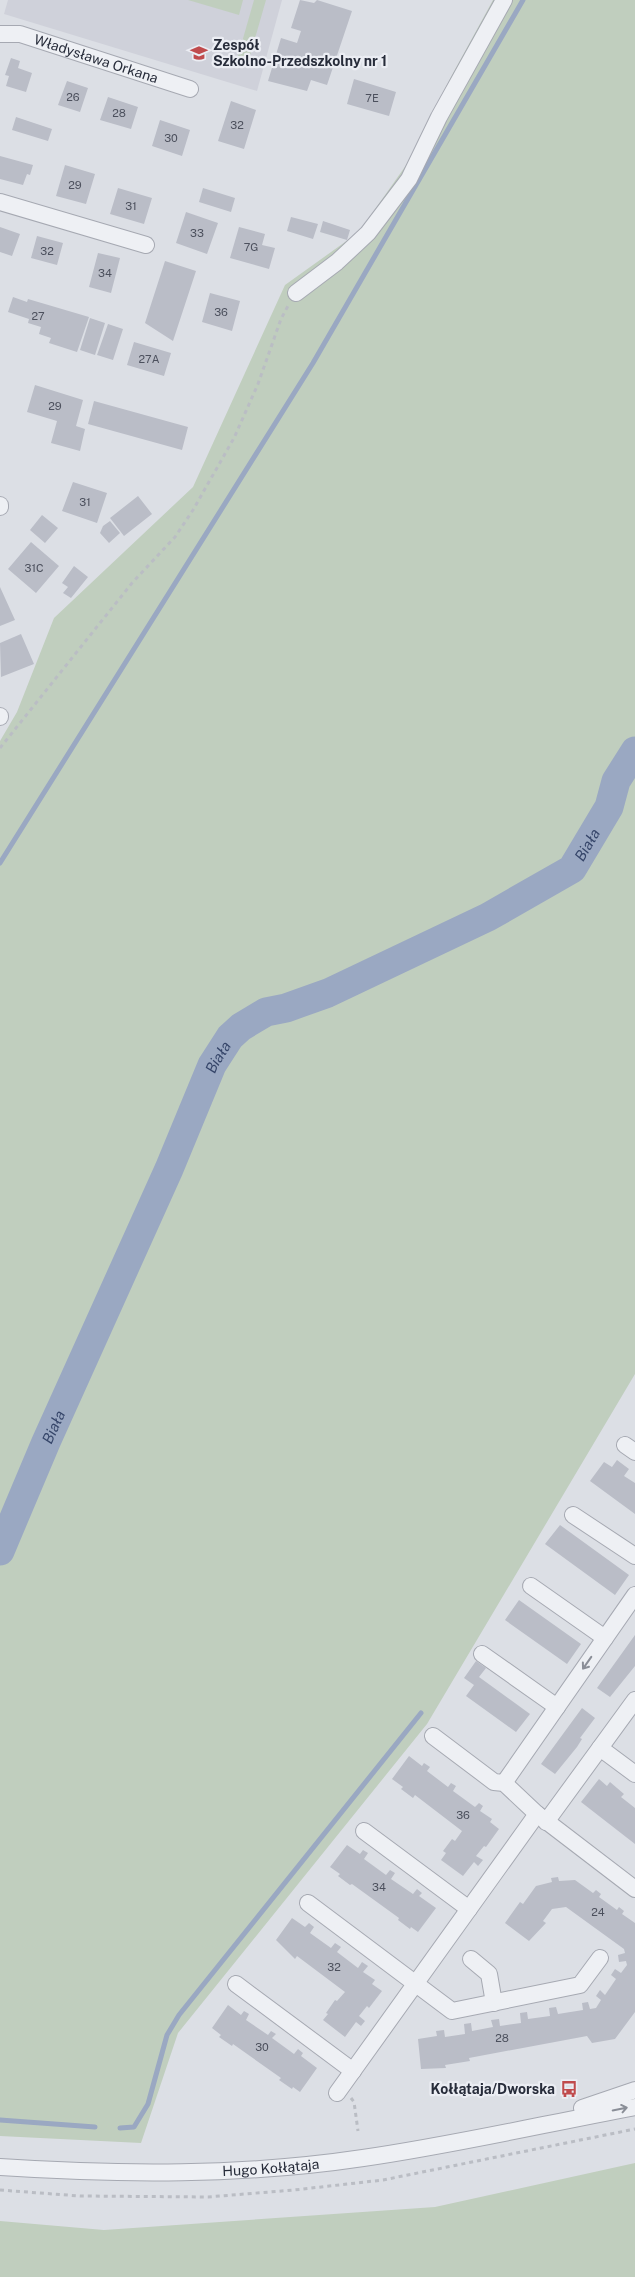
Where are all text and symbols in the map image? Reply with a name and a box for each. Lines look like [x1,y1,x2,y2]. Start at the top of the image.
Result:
street label: Władysława Orkana [32,31,160,86]
place label: Zespół Szkolno-Przedszkolny nr 1 [213,37,387,69]
school or university icon: Zespół Szkolno-Przedszkolny nr 1 [189,43,209,63]
house number: 26 [66,91,80,103]
house number: 7E [365,92,379,104]
house number: 28 [112,107,126,119]
house number: 32 [230,119,244,131]
house number: 30 [164,132,178,144]
house number: 29 [68,179,82,191]
house number: 31 [125,200,137,212]
house number: 33 [190,227,204,239]
house number: 7G [244,241,258,253]
house number: 32 [40,245,54,257]
house number: 34 [98,267,112,279]
house number: 36 [214,306,228,318]
house number: 27 [31,310,45,322]
house number: 27A [139,353,160,365]
house number: 29 [48,400,62,412]
house number: 31 [79,496,91,508]
house number: 31C [25,562,43,574]
water label: Biała [570,825,603,864]
water label: Biała [201,1038,234,1075]
water label: Biała [38,1407,68,1446]
one-way arrow [582,1656,592,1670]
house number: 36 [456,1809,470,1821]
house number: 34 [372,1881,386,1893]
house number: 24 [591,1906,605,1918]
house number: 32 [327,1961,341,1973]
house number: 28 [495,2032,509,2044]
house number: 30 [255,2041,269,2053]
bus stop icon: Kołłątaja/Dworska [559,2079,579,2099]
place label: Kołłątaja/Dworska [431,2081,555,2097]
one-way arrow [612,2104,628,2114]
street label: Hugo Kołłątaja [222,2156,320,2179]

